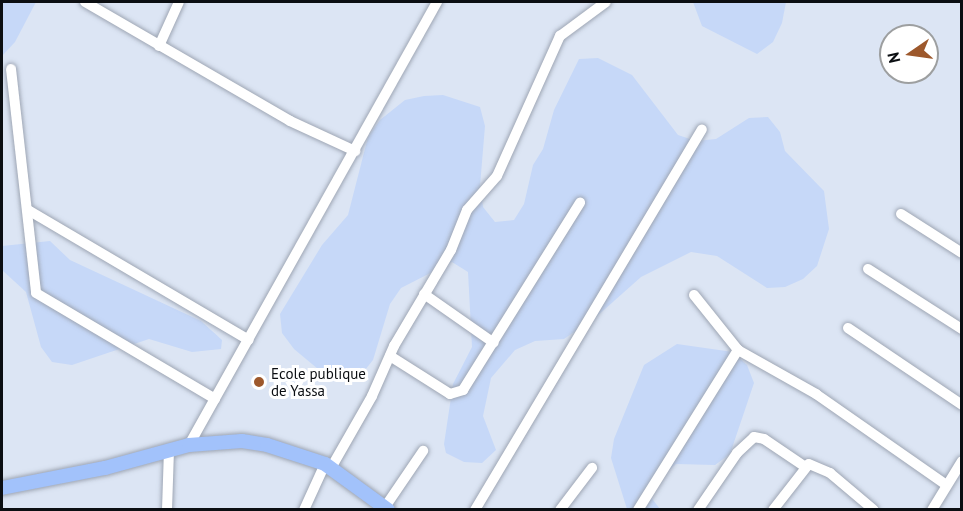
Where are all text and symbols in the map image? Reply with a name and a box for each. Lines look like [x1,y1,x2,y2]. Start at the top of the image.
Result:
north arrow [879,24,939,84]
text: N [882,50,904,65]
place label: Ecole publique de Yassa [271,364,366,399]
marker: Ecole publique de Yassa [252,375,266,389]

